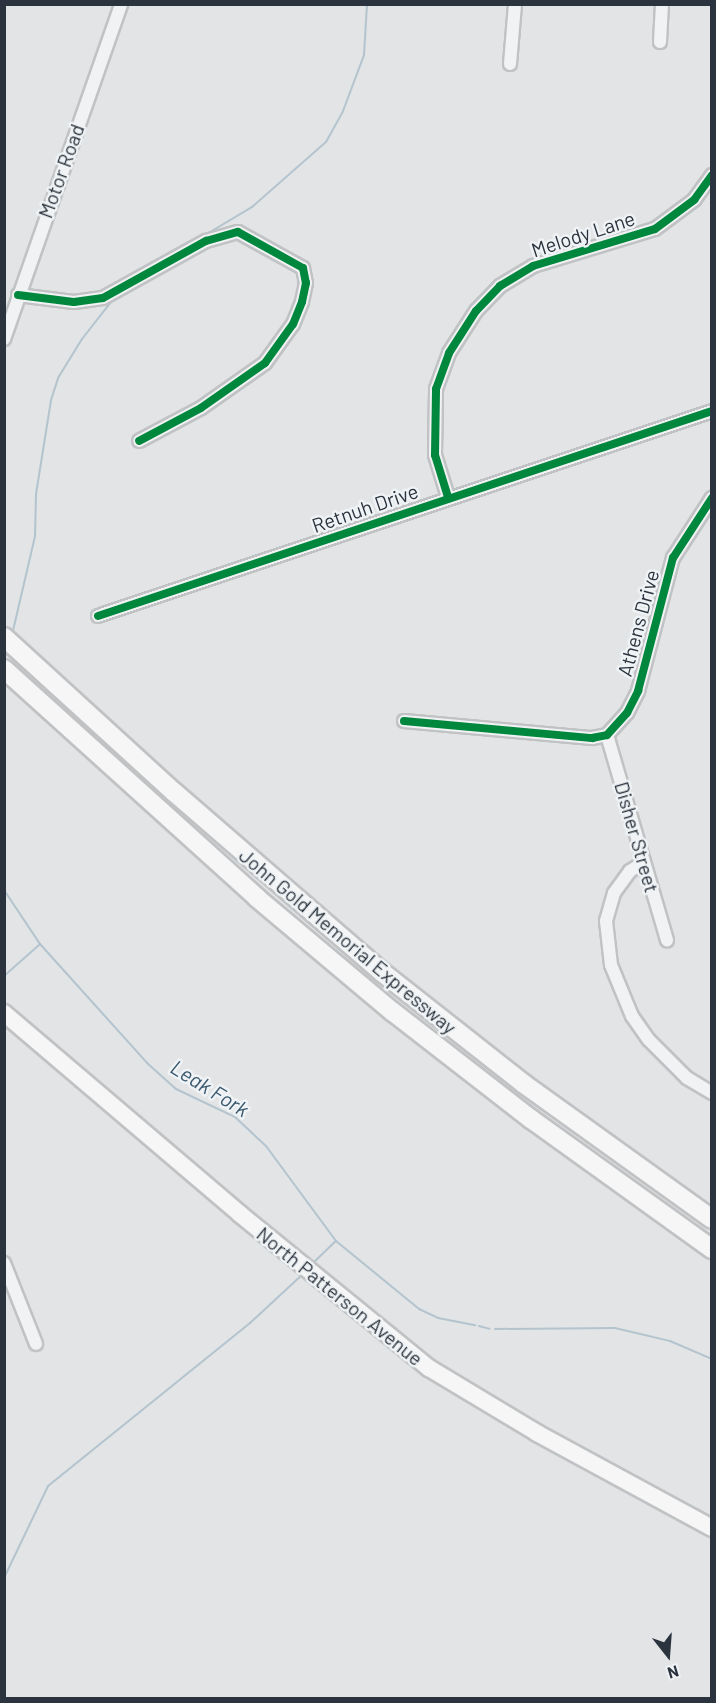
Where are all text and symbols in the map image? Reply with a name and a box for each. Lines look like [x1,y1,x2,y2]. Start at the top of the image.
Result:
street label: Motor Road [33,121,89,221]
street label: Melody Lane [528,206,638,262]
street label: Retnuh Drive [309,479,421,537]
street label: Athens Drive [612,567,664,679]
street label: Disher Street [610,779,664,895]
street label: John Gold Memorial Expressway [234,843,462,1039]
water label: Leak Fork [166,1054,254,1122]
street label: North Patterson Avenue [252,1222,428,1370]
north arrow [638,1625,698,1685]
text: N [666,1662,681,1683]

